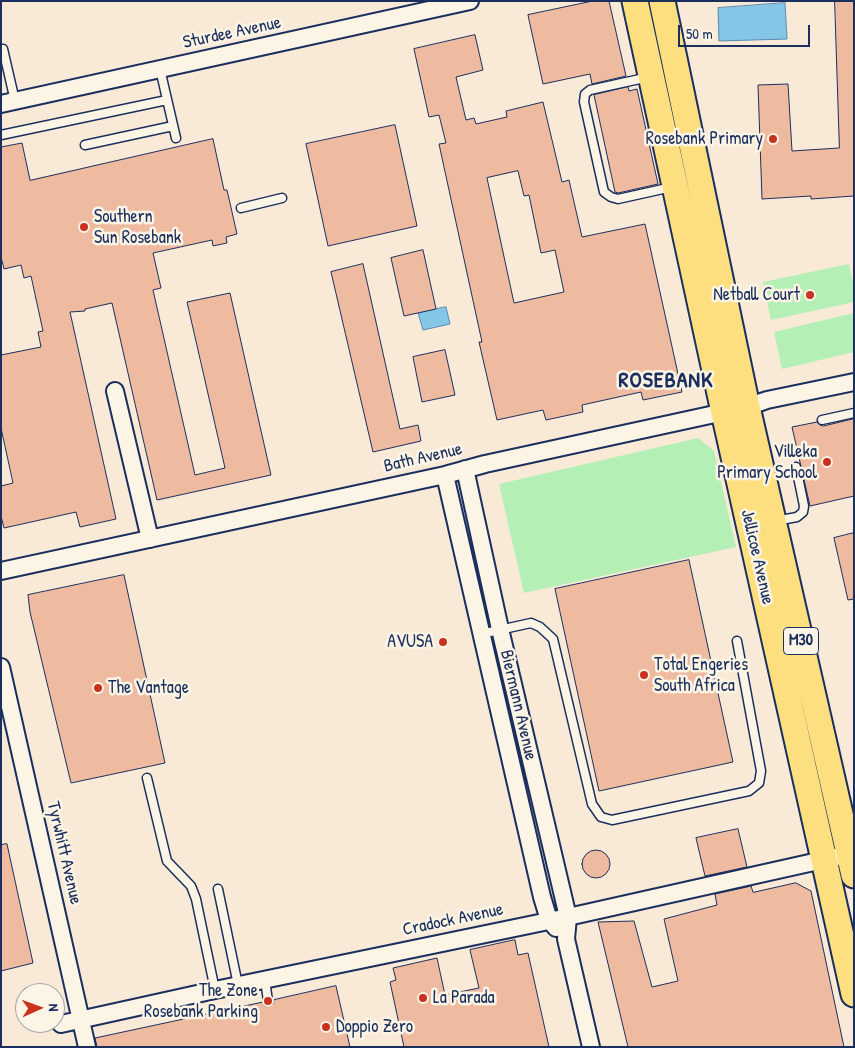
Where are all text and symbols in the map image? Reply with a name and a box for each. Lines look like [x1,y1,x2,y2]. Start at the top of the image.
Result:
street label: Sturdee Avenue [181,12,283,54]
scale bar [680,15,812,47]
text: 50 m [686,23,713,44]
place label: Rosebank Primary [646,128,763,150]
marker: Rosebank Primary [767,133,779,145]
place label: Southern Sun Rosebank [94,206,181,248]
marker: Southern Sun Rosebank [78,221,90,233]
place label: Netball Court [713,284,800,306]
marker: Netball Court [804,289,816,301]
district label: ROSEBANK [617,368,715,394]
street label: Bath Avenue [382,439,464,477]
place label: Villeka Primary School [717,441,817,484]
marker: Villeka Primary School [821,456,833,468]
street label: Jellicoe Avenue [736,507,778,607]
road number: M30 [784,627,818,654]
place label: AVUSA [387,631,433,653]
marker: AVUSA [437,636,449,648]
street label: Biermann Avenue [495,648,541,762]
place label: Total Engeries South Africa [654,654,748,696]
marker: Total Engeries South Africa [638,669,650,681]
place label: The Vantage [108,677,189,699]
marker: The Vantage [92,682,104,694]
street label: Tyrwhitt Avenue [42,799,86,907]
street label: Cradock Avenue [401,899,505,941]
place label: The Zone Rosebank Parking [144,980,258,1022]
north arrow [15,983,65,1033]
place label: La Parada [433,987,495,1009]
marker: La Parada [417,992,429,1004]
marker: The Zone Rosebank Parking [262,995,274,1007]
text: N [45,1003,64,1012]
place label: Doppio Zero [336,1016,413,1038]
marker: Doppio Zero [320,1021,332,1033]

